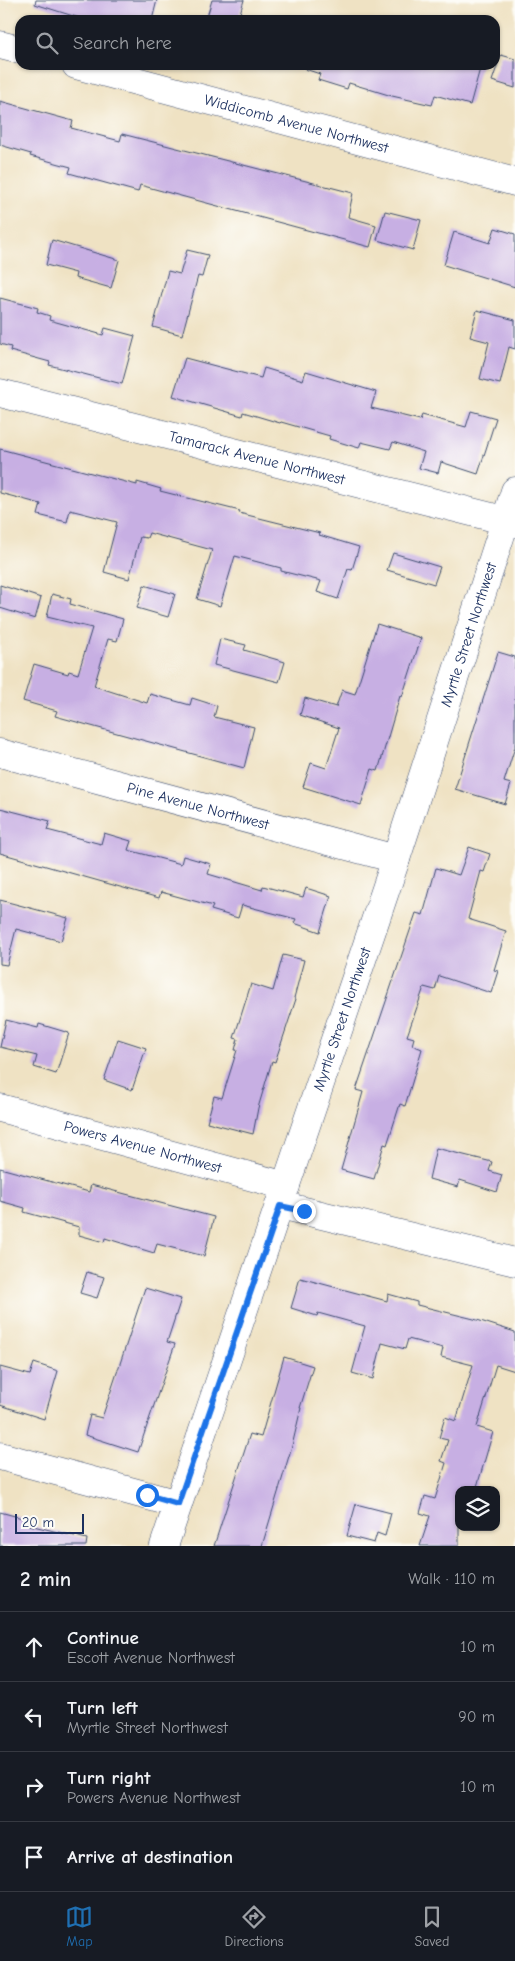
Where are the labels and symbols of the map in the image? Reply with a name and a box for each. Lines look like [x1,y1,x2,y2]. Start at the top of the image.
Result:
street label: Widdicomb Avenue Northwest [202,91,391,157]
street label: Tamarack Avenue Northwest [167,427,348,489]
street label: Myrtle Street Northwest [437,559,501,709]
street label: Pine Avenue Northwest [125,778,272,834]
street label: Myrtle Street Northwest [309,944,375,1094]
street label: Powers Avenue Northwest [62,1117,224,1177]
route end [293,1200,316,1223]
route start [136,1484,159,1507]
scale bar [15,1511,84,1534]

